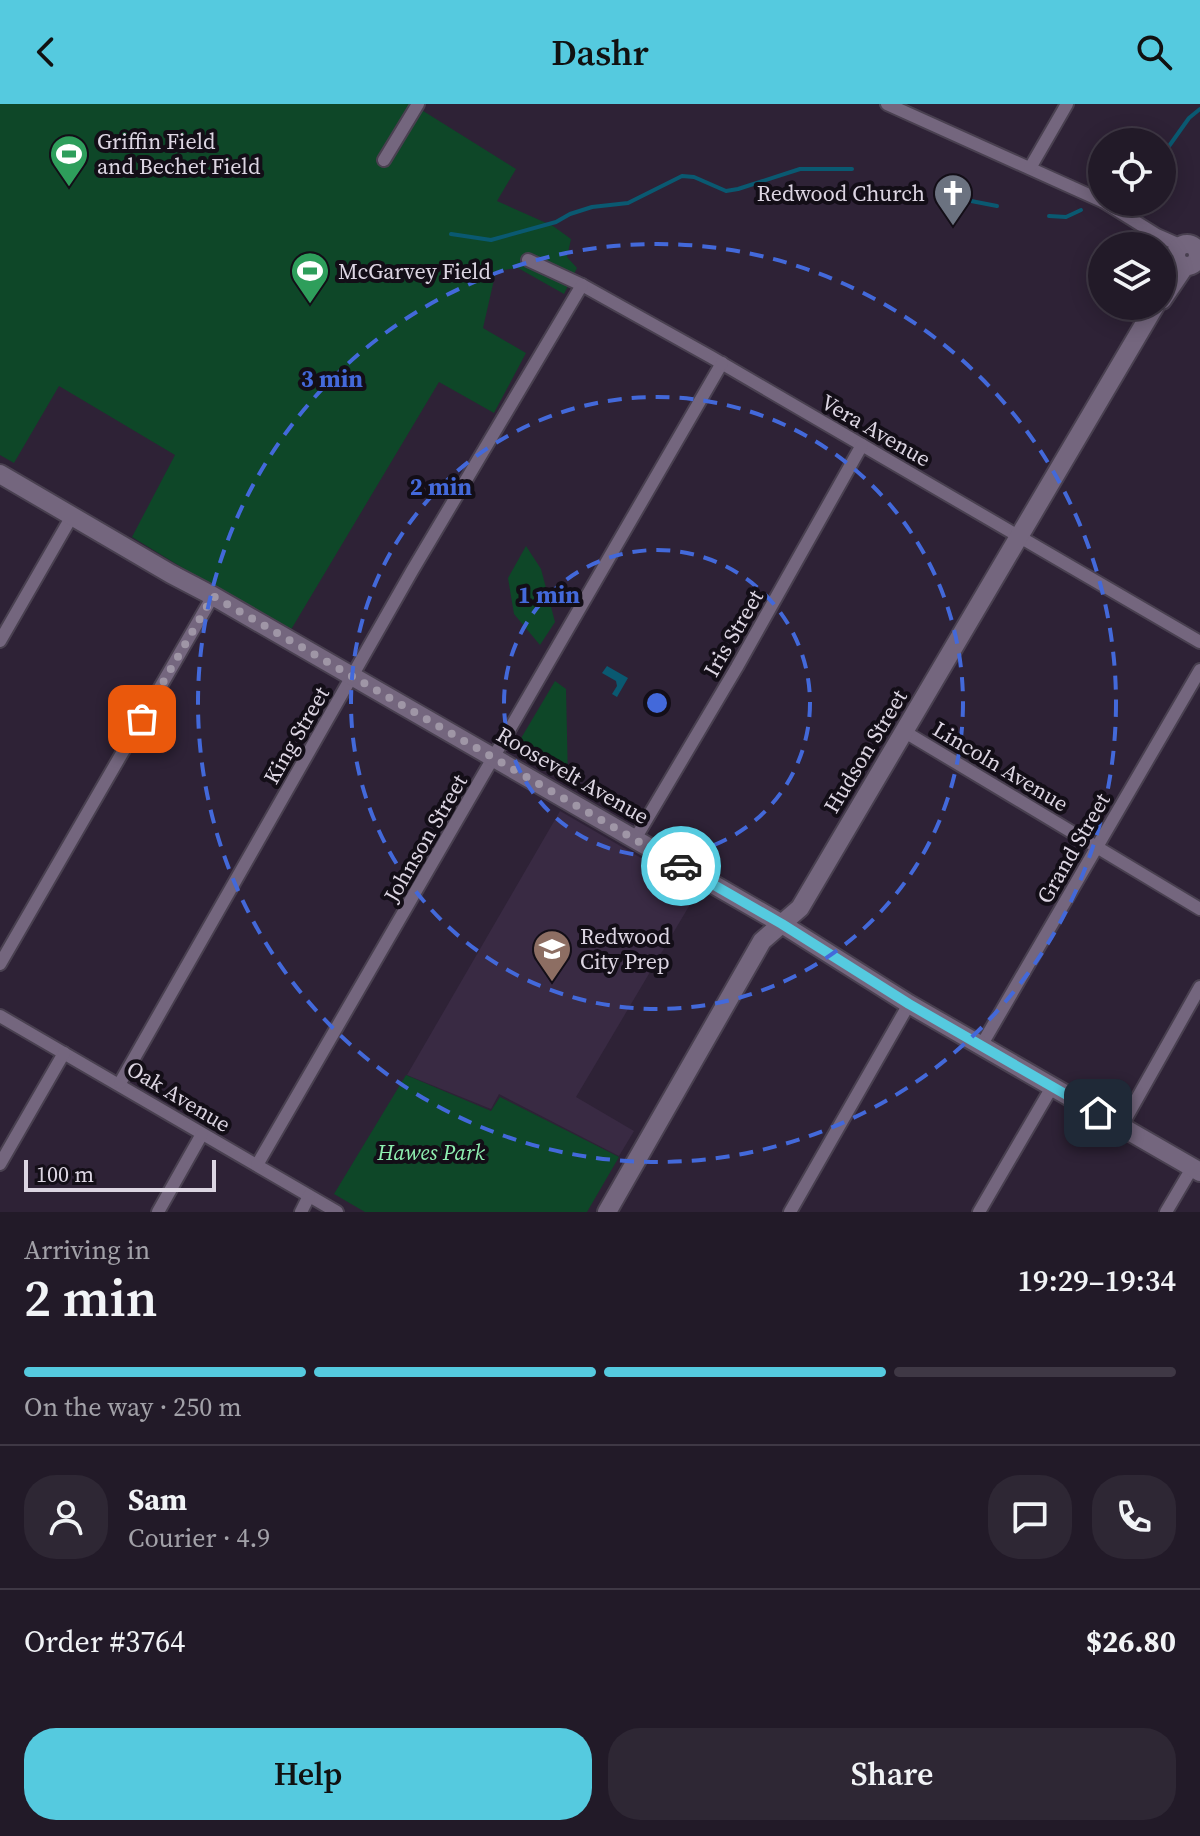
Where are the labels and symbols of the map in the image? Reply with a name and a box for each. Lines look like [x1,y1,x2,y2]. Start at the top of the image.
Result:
place label: Griffin Field and Bechet Field [97,126,261,181]
sports icon: Griffin Field and Bechet Field [48,133,90,188]
church icon: Redwood Church [932,172,974,227]
place label: Redwood Church [757,178,925,208]
sports icon: McGarvey Field [289,250,331,305]
place label: McGarvey Field [338,256,491,286]
text: 3 min [301,362,363,395]
street label: Vera Avenue [816,386,936,474]
text: 2 min [410,470,472,503]
text: 1 min [518,578,580,611]
street label: Iris Street [696,583,770,682]
street label: King Street [256,680,336,789]
street label: Hudson Street [816,683,914,818]
pin [108,685,176,753]
centre of rings [643,689,671,717]
street label: Lincoln Avenue [928,714,1074,818]
street label: Roosevelt Avenue [491,719,655,831]
street label: Johnson Street [376,768,474,908]
street label: Grand Street [1029,787,1117,909]
courier [641,826,721,906]
place label: Redwood City Prep [580,921,671,976]
school or university icon: Redwood City Prep [531,928,573,983]
street label: Oak Avenue [121,1053,237,1139]
pin [1064,1079,1132,1147]
park label: Hawes Park [376,1137,485,1167]
scale bar [24,1156,216,1192]

